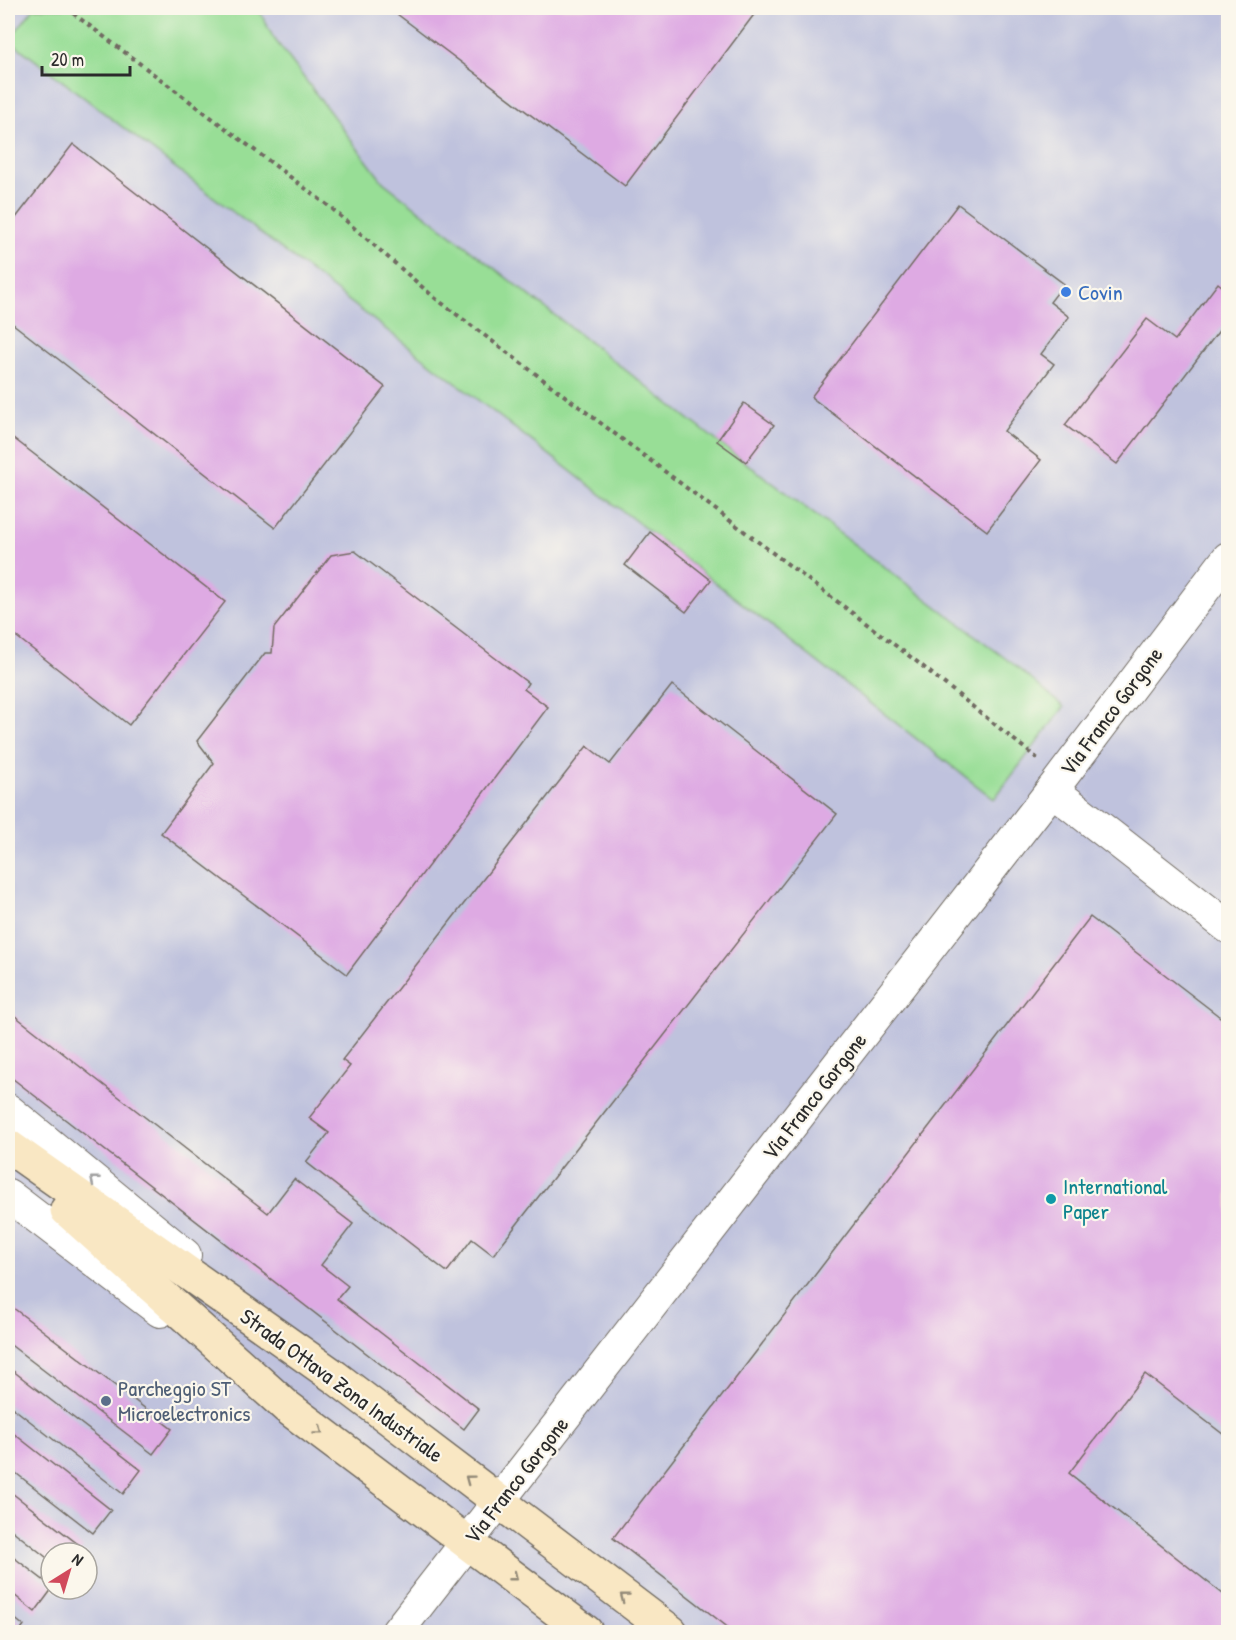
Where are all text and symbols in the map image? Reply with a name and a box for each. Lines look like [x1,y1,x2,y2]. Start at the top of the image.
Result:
scale bar [42,39,130,77]
text: 20 m [51,47,84,72]
place label: Covin [1078,277,1123,307]
marker: Covin [1059,285,1073,299]
street label: Via Franco Gorgone [1053,640,1169,782]
street label: Via Franco Gorgone [755,1026,873,1166]
place label: International Paper [1063,1171,1167,1226]
one-way arrow [90,1177,101,1188]
marker: International Paper [1044,1192,1058,1206]
street label: Strada Ottava Zona Industriale [234,1301,450,1469]
place label: Parcheggio ST Microelectronics [118,1373,251,1428]
marker: Parcheggio ST Microelectronics [99,1394,113,1408]
street label: Via Franco Gorgone [457,1410,575,1550]
one-way arrow [312,1424,323,1435]
one-way arrow [465,1475,476,1486]
north arrow [39,1541,99,1601]
text: N [68,1548,88,1571]
one-way arrow [507,1570,518,1581]
one-way arrow [620,1593,631,1604]

